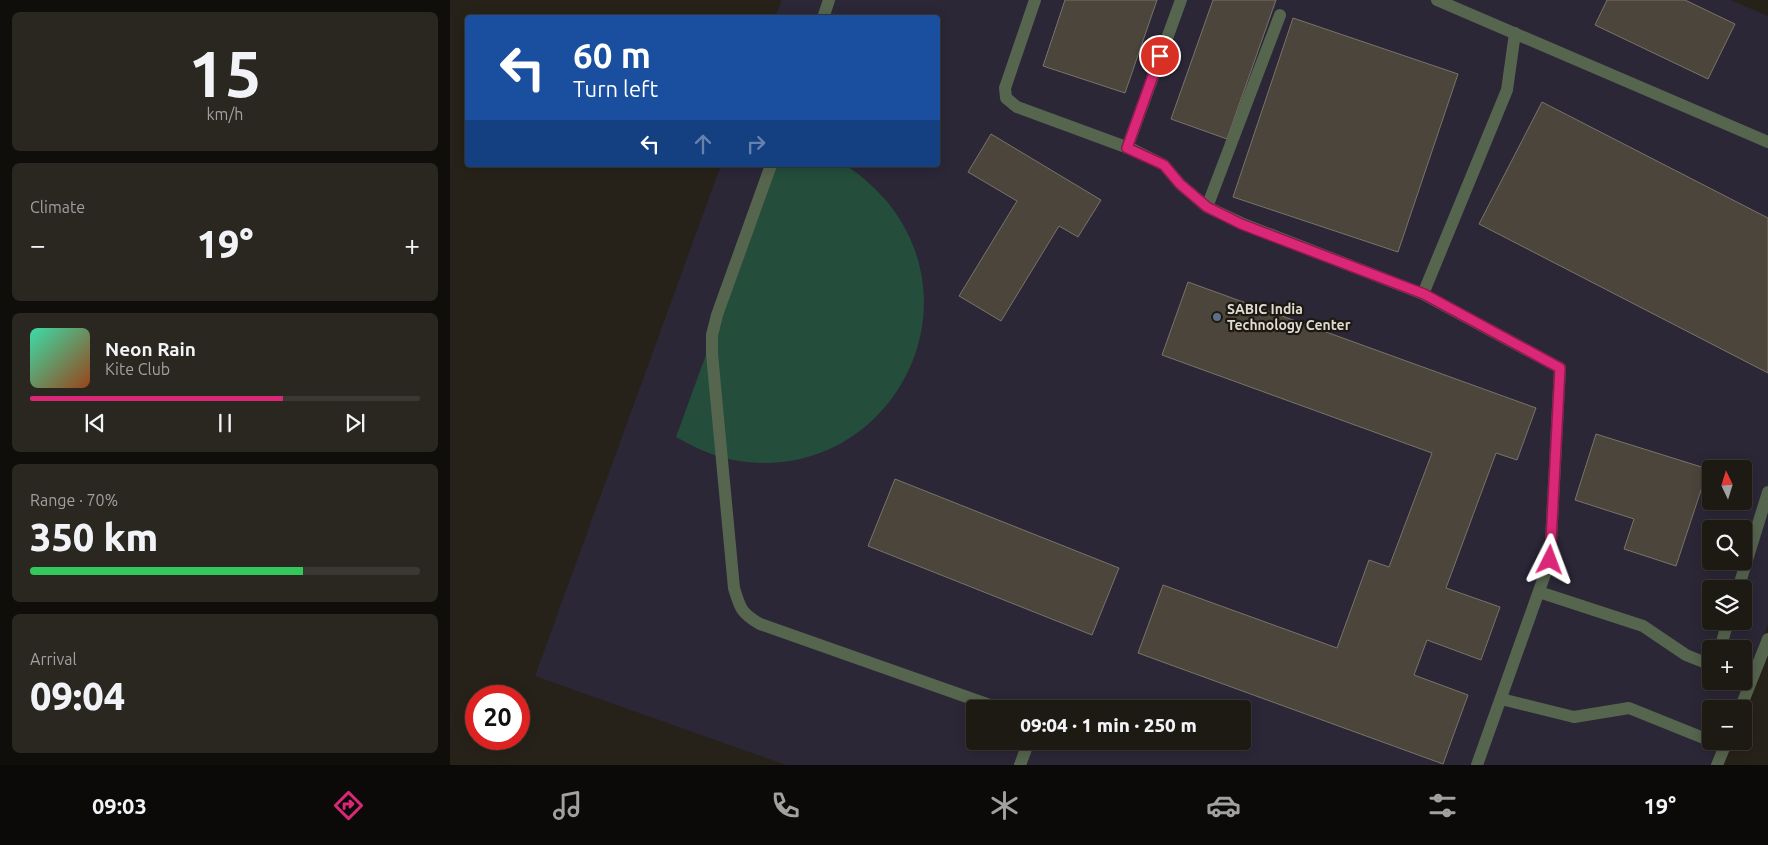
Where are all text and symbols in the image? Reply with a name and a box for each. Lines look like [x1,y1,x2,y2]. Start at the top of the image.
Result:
icon: left [490,35,555,100]
text: 60 m [573,35,651,75]
pin [1139,35,1181,77]
text: 15 [188,36,262,109]
icon: arrive [1146,42,1174,70]
text: Turn left [573,76,658,101]
text: km/h [207,105,243,123]
icon: left [636,130,664,158]
icon: ahead [689,130,717,158]
icon: right [742,130,770,158]
text: Climate [30,198,85,216]
text: 19° [197,223,253,265]
text: − [30,229,46,260]
text: + [404,229,420,260]
place label: SABIC India Technology Center [1227,301,1351,333]
marker: SABIC India Technology Center [1211,311,1223,323]
text: Neon Rain [105,338,196,360]
text: Kite Club [105,360,170,378]
icon: previous [81,409,109,437]
icon: pause [211,409,239,437]
icon: next [341,409,369,437]
north arrow [1702,460,1752,510]
map controls [1702,460,1752,750]
text: Range · 70% [30,491,118,509]
text: 350 km [30,516,158,558]
button: search [1702,520,1752,570]
position arrow [1523,533,1575,585]
button: layers [1702,580,1752,630]
button: + [1702,640,1752,690]
text: Arrival [30,650,77,668]
text: 09:04 [30,675,125,717]
speed limit sign: 20 [465,685,530,750]
button: − [1702,700,1752,750]
text: 09:04 · 1 min · 250 m [1020,714,1197,736]
icon: directions [331,788,366,823]
icon: music [550,788,585,823]
icon: phone [768,788,803,823]
icon: climate [987,788,1022,823]
icon: car [1206,788,1241,823]
icon: filters [1425,788,1460,823]
text: 09:03 [92,793,147,818]
text: 19° [1643,793,1676,818]

